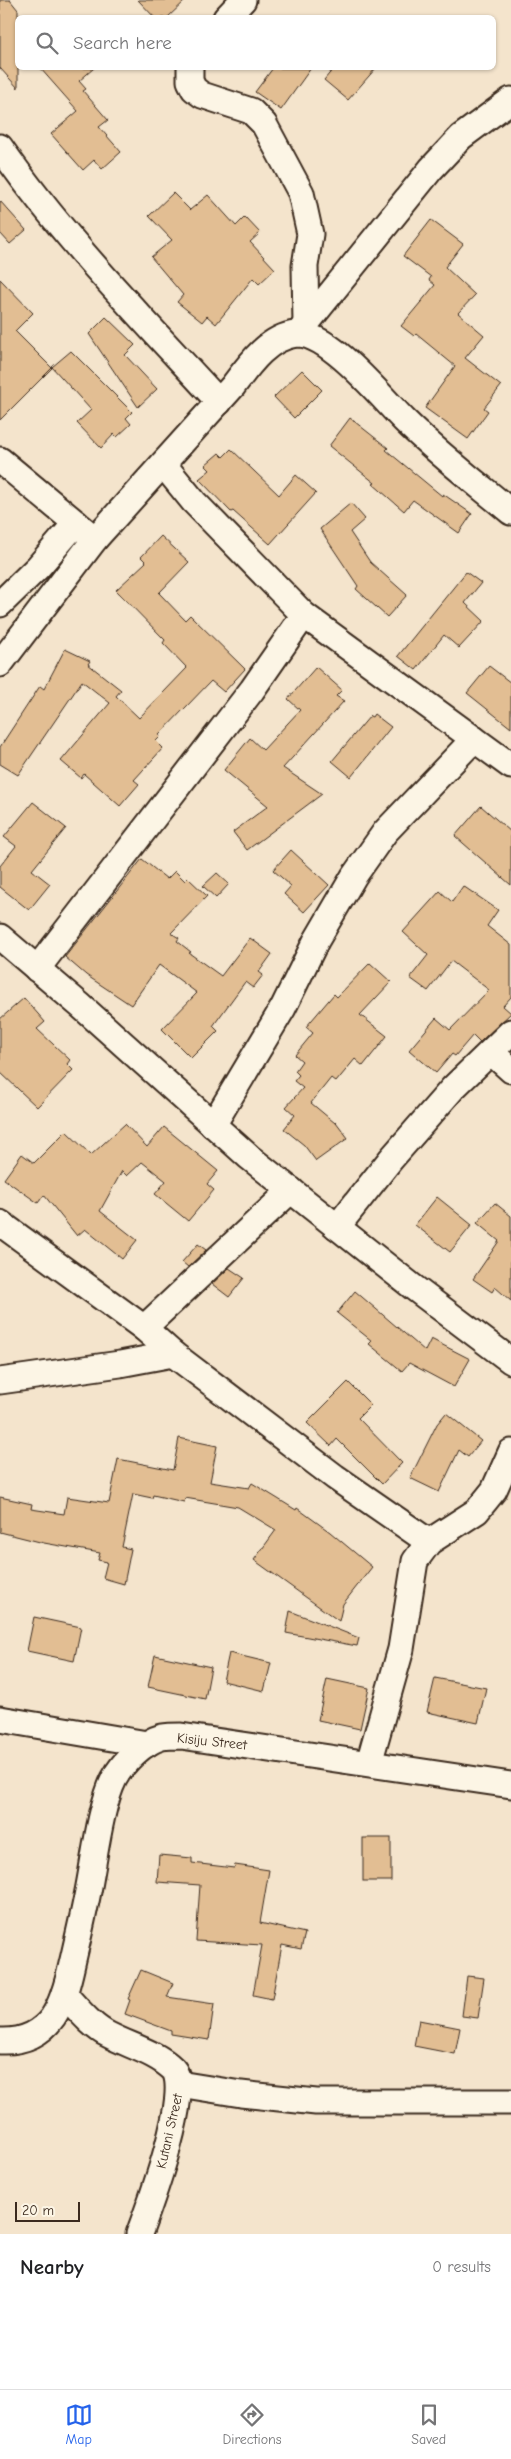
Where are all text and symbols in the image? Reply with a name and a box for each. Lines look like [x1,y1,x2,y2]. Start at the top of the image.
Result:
search box [15,15,496,70]
icon: search [33,29,61,57]
text: Search here [73,32,172,54]
street label: Kisiju Street [176,1729,249,1754]
street label: Kutani Street [153,2091,187,2170]
scale bar [15,2199,80,2222]
text: 20 m [22,2202,54,2219]
text: Nearby [20,2255,84,2279]
text: 0 results [432,2258,491,2276]
tab: Map [65,2401,93,2448]
tab: Directions [222,2401,282,2448]
tab: Saved [411,2401,446,2448]

